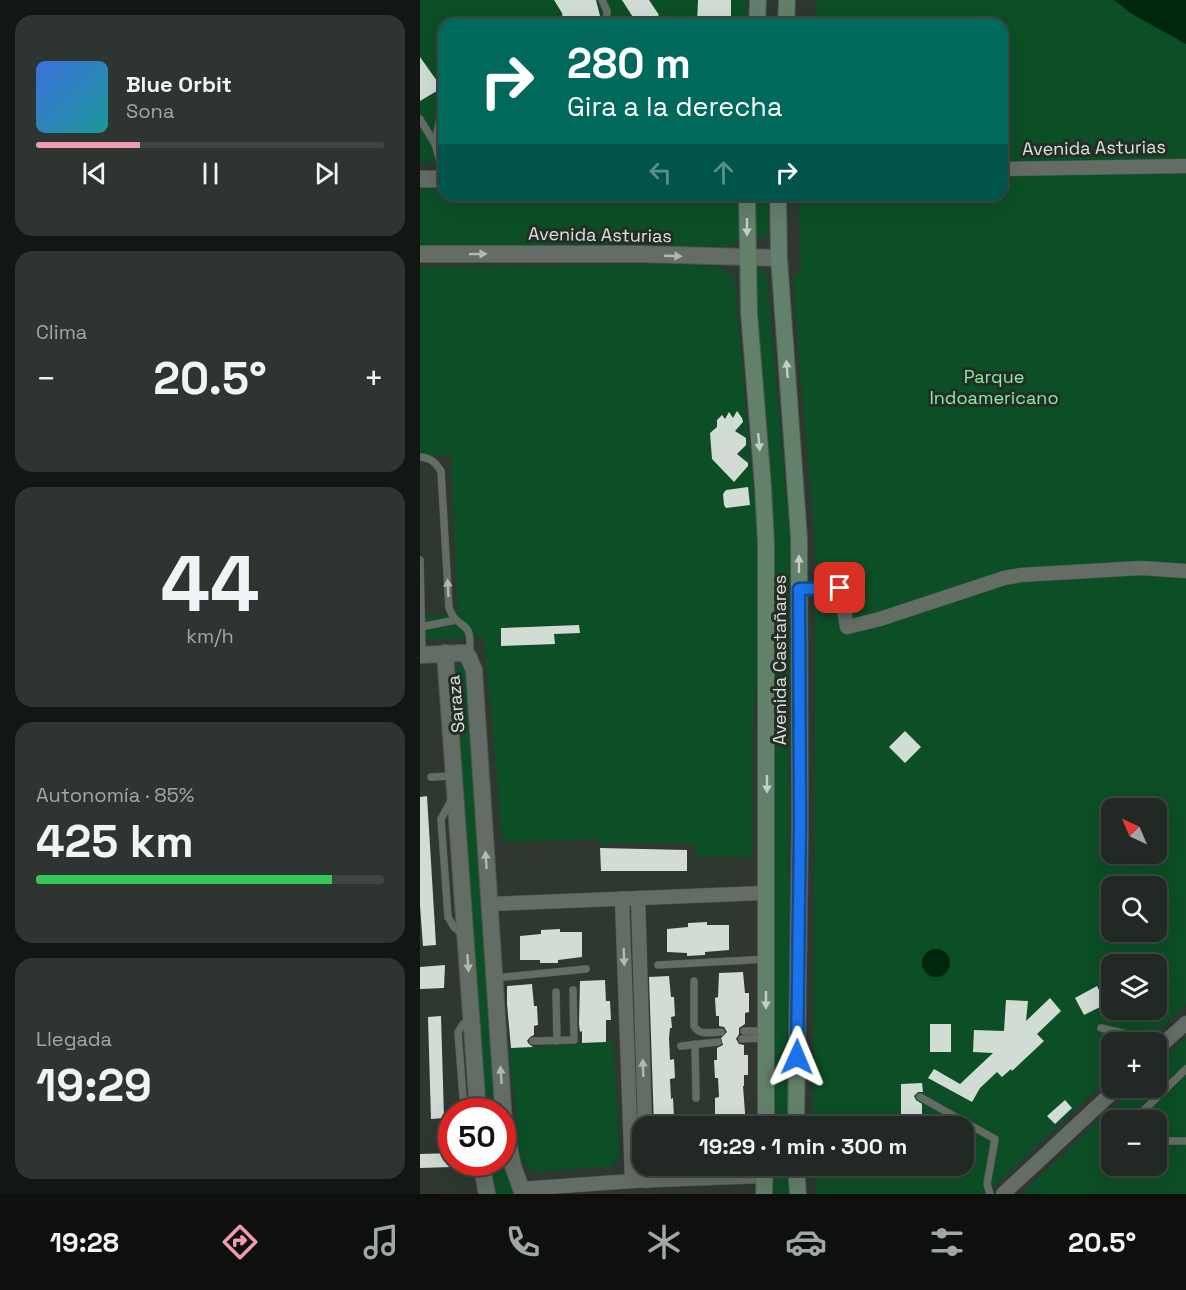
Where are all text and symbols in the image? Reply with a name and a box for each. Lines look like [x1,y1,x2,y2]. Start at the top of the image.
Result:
text: 280 m [567,37,691,90]
icon: right [468,42,546,120]
text: Blue Orbit [126,70,232,98]
text: Gira a la derecha [567,89,782,124]
text: Sona [126,98,174,124]
street label: Avenida Asturias [1022,135,1166,160]
icon: left [644,156,677,189]
icon: ahead [707,156,740,189]
icon: right [770,156,803,189]
icon: previous [78,157,111,190]
icon: pause [194,157,227,190]
icon: next [310,157,343,190]
one-way arrow [742,217,752,236]
street label: Avenida Asturias [528,222,672,247]
one-way arrow [469,249,488,259]
one-way arrow [664,251,683,260]
text: Clima [36,319,87,345]
text: 20.5° [153,350,267,407]
text: − [36,358,56,400]
text: + [364,358,384,400]
one-way arrow [782,360,792,379]
park label: Parque Indoamericano [929,365,1059,409]
one-way arrow [754,433,764,452]
text: 44 [160,534,260,634]
one-way arrow [794,555,804,574]
pin [814,562,865,613]
icon: arrive [823,571,856,604]
street label: Avenida Castañares [768,575,791,745]
one-way arrow [443,579,453,598]
text: km/h [186,623,234,649]
street label: Saraza [442,674,469,734]
one-way arrow [762,774,772,793]
text: Autonomía · 85% [36,782,194,808]
north arrow [1101,798,1167,864]
map controls [1101,798,1167,1176]
text: 425 km [36,813,194,870]
one-way arrow [482,850,491,869]
button: search [1101,876,1167,942]
one-way arrow [620,948,629,967]
one-way arrow [463,953,473,972]
button: layers [1101,954,1167,1020]
one-way arrow [761,990,771,1009]
position arrow [765,1025,829,1089]
text: Llegada [36,1026,112,1052]
button: + [1101,1032,1167,1098]
text: 19:29 [36,1057,152,1114]
one-way arrow [639,1059,648,1078]
one-way arrow [496,1066,506,1085]
speed limit sign: 50 [438,1098,516,1176]
button: − [1101,1110,1167,1176]
text: 19:29 · 1 min · 300 m [699,1132,907,1160]
icon: directions [219,1221,261,1263]
icon: music [360,1221,402,1263]
icon: phone [502,1221,544,1263]
icon: climate [643,1221,685,1263]
icon: car [785,1221,827,1263]
icon: filters [926,1221,968,1263]
text: 19:28 [50,1225,119,1260]
text: 20.5° [1068,1225,1136,1260]

